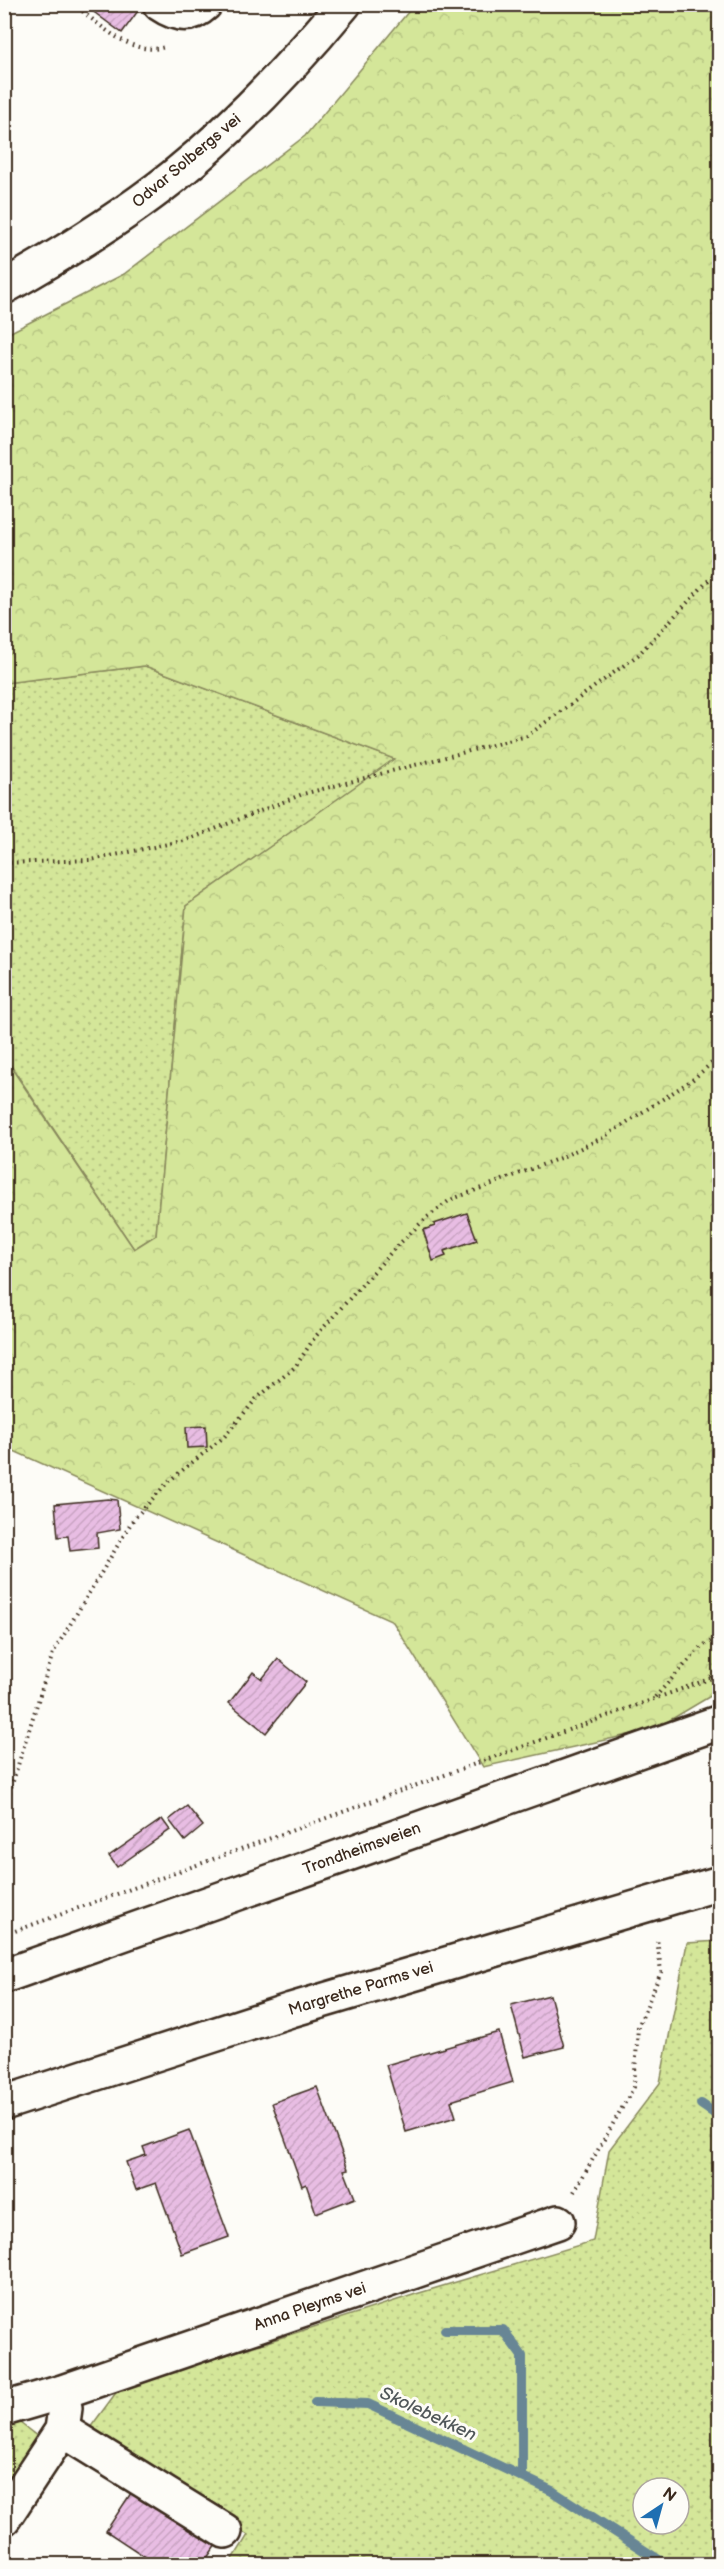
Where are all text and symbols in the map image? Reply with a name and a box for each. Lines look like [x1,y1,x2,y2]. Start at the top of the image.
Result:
street label: Odvar Solbergs vei [129,110,245,212]
street label: Trondheimsveien [300,1819,424,1879]
street label: Margrethe Parms vei [286,1958,436,2020]
street label: Anna Pleyms vei [251,2279,369,2335]
water label: Skolebekken [376,2383,480,2445]
north arrow [631,2476,691,2536]
text: N [658,2484,679,2506]

